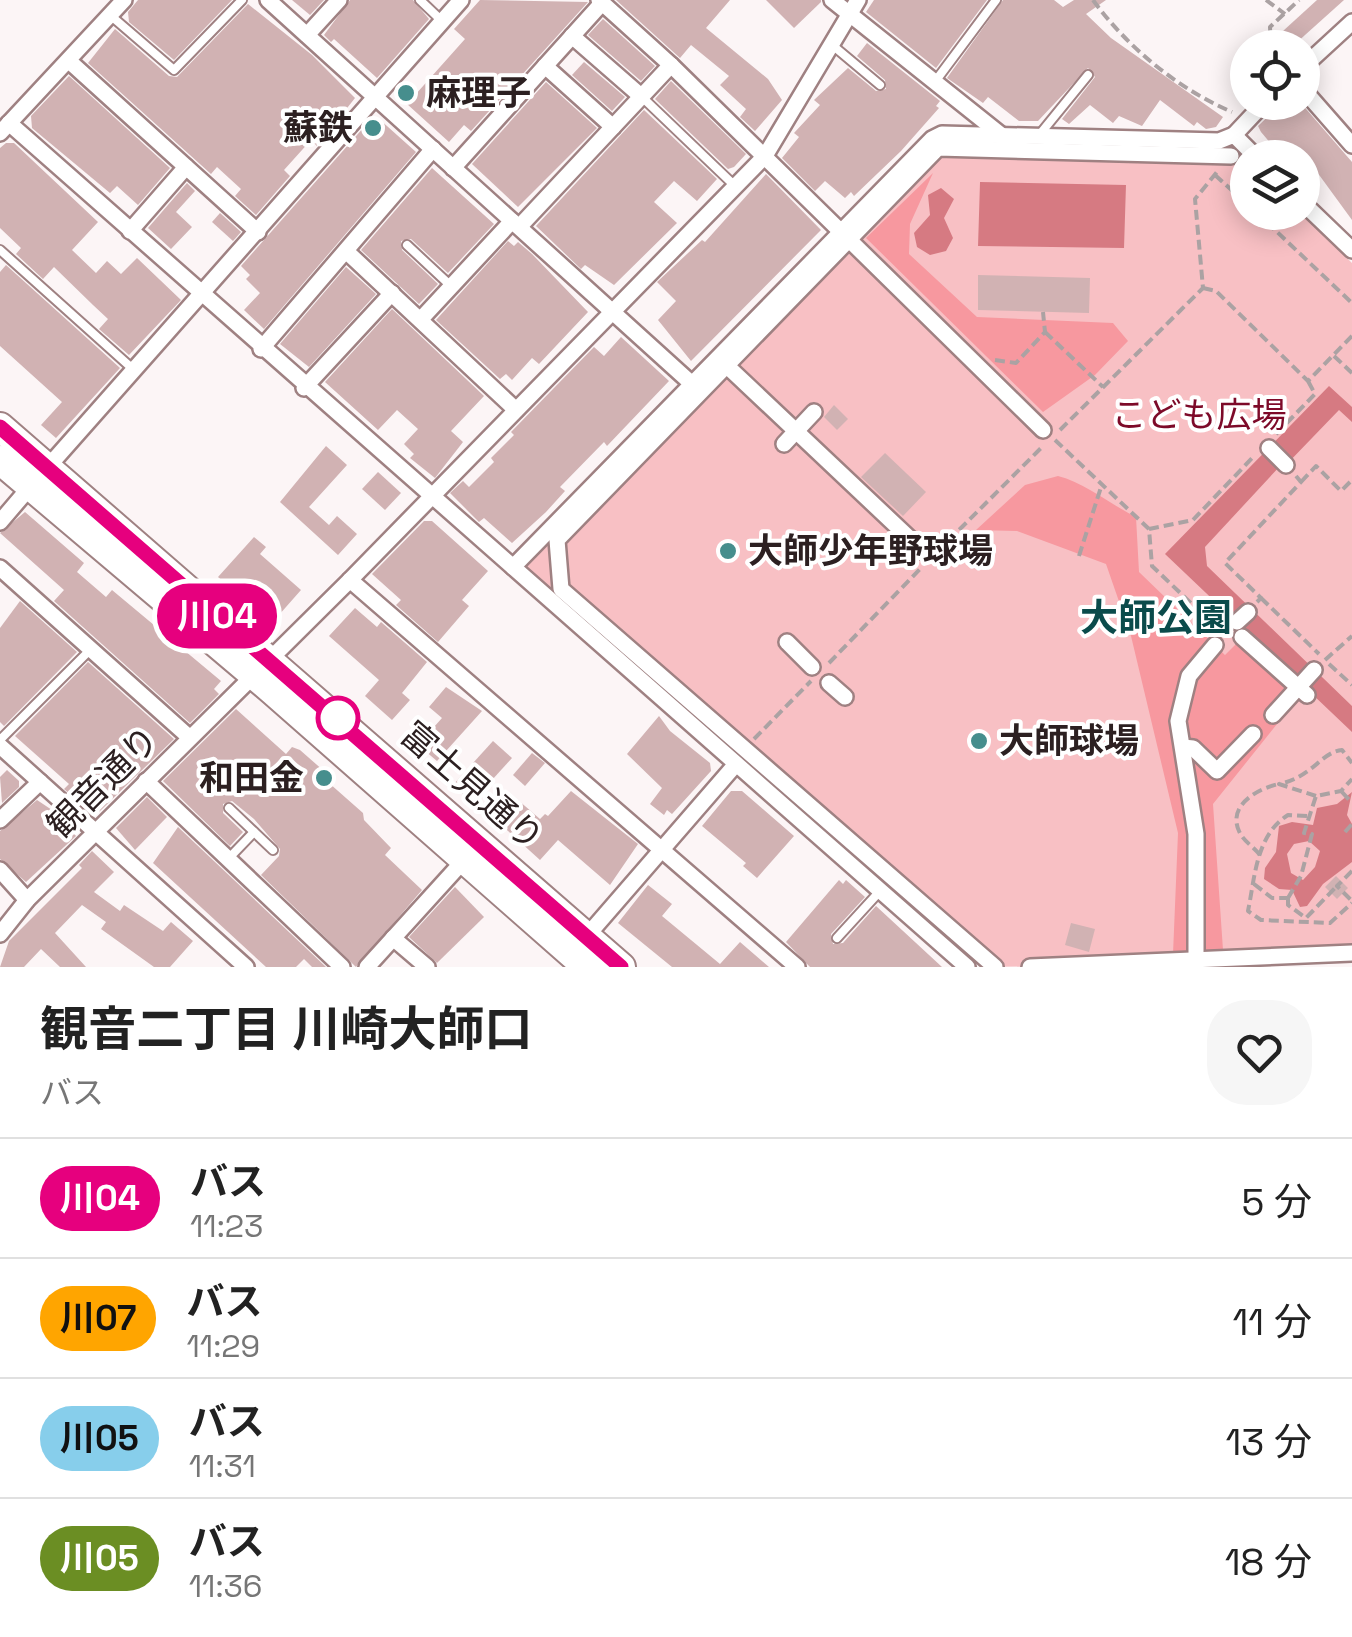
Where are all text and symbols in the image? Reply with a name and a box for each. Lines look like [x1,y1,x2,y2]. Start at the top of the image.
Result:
map controls [1230,30,1320,230]
button: locate [1230,30,1320,120]
place label: 麻理子 [426,71,531,115]
marker: 麻理子 [395,82,417,104]
place label: 蘇鉄 [283,106,353,150]
marker: 蘇鉄 [362,117,384,139]
button: layers [1230,140,1320,230]
park label: こども広場 [1111,393,1287,437]
place label: 大師少年野球場 [748,529,993,573]
marker: 大師少年野球場 [717,540,739,562]
line badge: 川04 [160,584,274,648]
text: 川04 [177,594,257,638]
district label: 大師公園 [1080,594,1232,642]
unlabelled marker [317,697,359,739]
street label: 富士見通り [392,712,552,860]
street label: 観音通り [38,717,168,847]
place label: 大師球場 [999,719,1139,763]
marker: 大師球場 [968,730,990,752]
place label: 和田金 [199,756,304,800]
marker: 和田金 [313,767,335,789]
text: 観音二丁目 川崎大師口 [40,999,532,1060]
button: heart [1207,1000,1312,1105]
text: バス [40,1073,104,1113]
text: バス [190,1158,266,1206]
text: 川04 [60,1176,140,1220]
text: 5 分 [1241,1178,1312,1226]
text: 11:23 [190,1206,263,1246]
text: バス [186,1278,262,1326]
text: 川07 [60,1296,136,1340]
text: 11 分 [1232,1298,1312,1346]
text: 11:29 [186,1326,260,1366]
text: バス [189,1398,265,1446]
text: 川05 [60,1416,139,1460]
text: 13 分 [1225,1418,1312,1466]
text: 11:31 [189,1446,256,1486]
text: バス [189,1518,265,1566]
text: 川05 [60,1536,139,1580]
text: 18 分 [1225,1538,1312,1586]
text: 11:36 [189,1566,262,1606]

